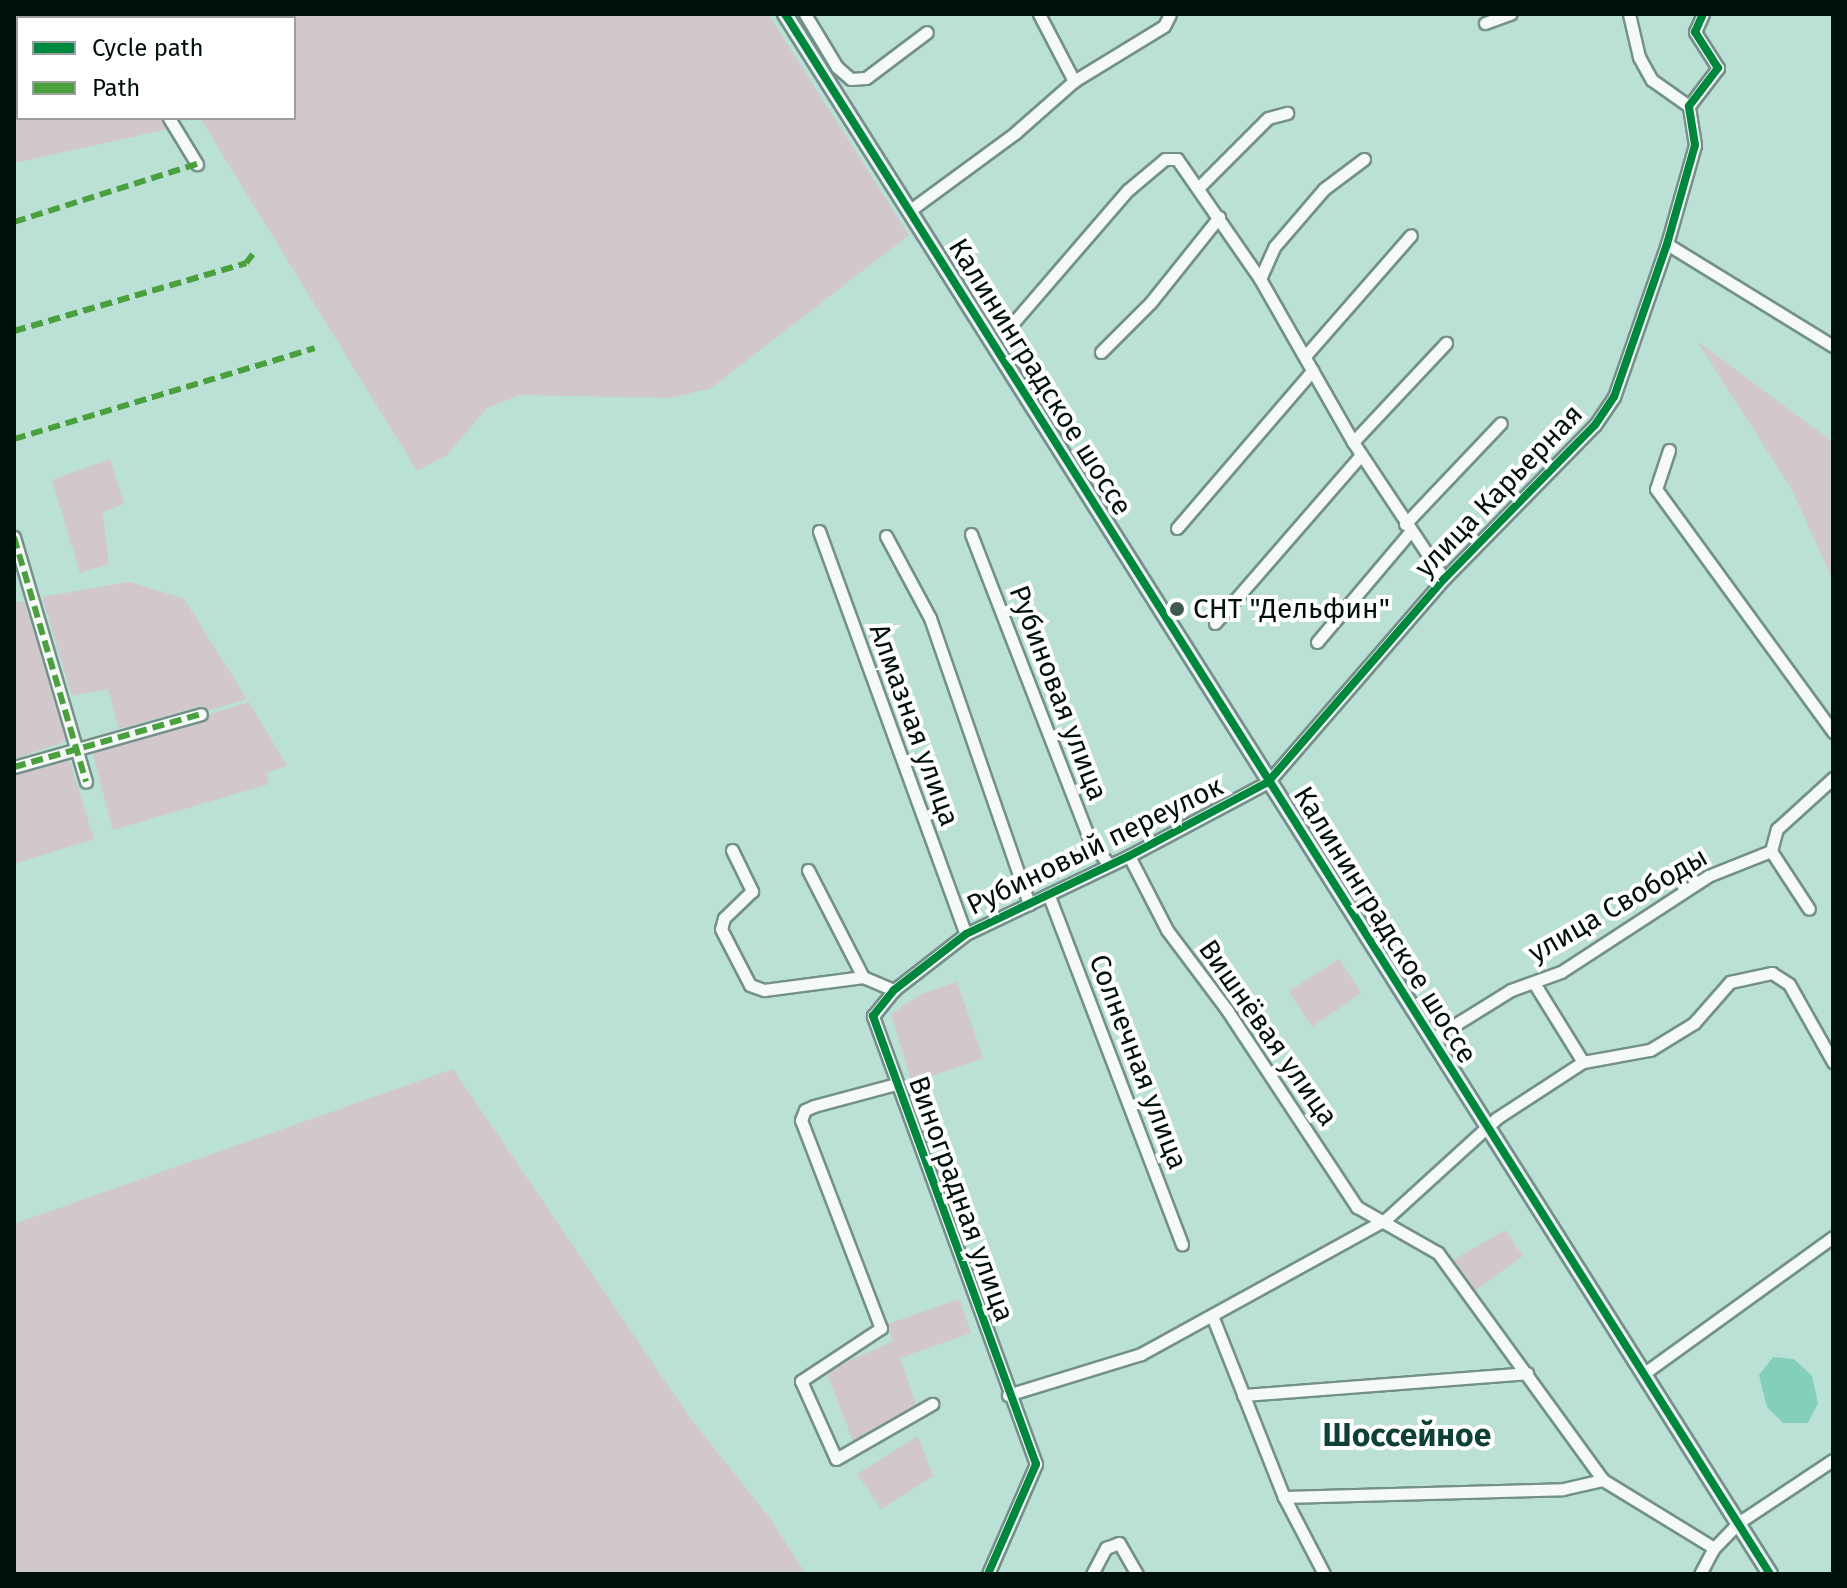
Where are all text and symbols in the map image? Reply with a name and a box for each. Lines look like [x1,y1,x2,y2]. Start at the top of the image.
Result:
legend [16,16,296,120]
text: Cycle path [92,34,204,62]
text: Path [92,74,140,102]
street label: Калининградское шоссе [941,232,1139,522]
street label: улица Карьерная [1408,398,1590,584]
street label: Рубиновая улица [1002,581,1114,805]
place label: СНТ "Дельфин" [1193,592,1390,626]
marker: СНТ "Дельфин" [1168,600,1186,618]
street label: Алмазная улица [862,619,966,831]
street label: Рубиновый переулок [962,769,1228,923]
street label: Калининградское шоссе [1286,780,1484,1070]
street label: улица Свободы [1522,840,1714,970]
street label: Вишнёвая улица [1191,933,1345,1133]
street label: Солнечная улица [1082,950,1194,1174]
street label: Виноградная улица [901,1072,1021,1326]
district label: Шоссейное [1323,1416,1491,1454]

